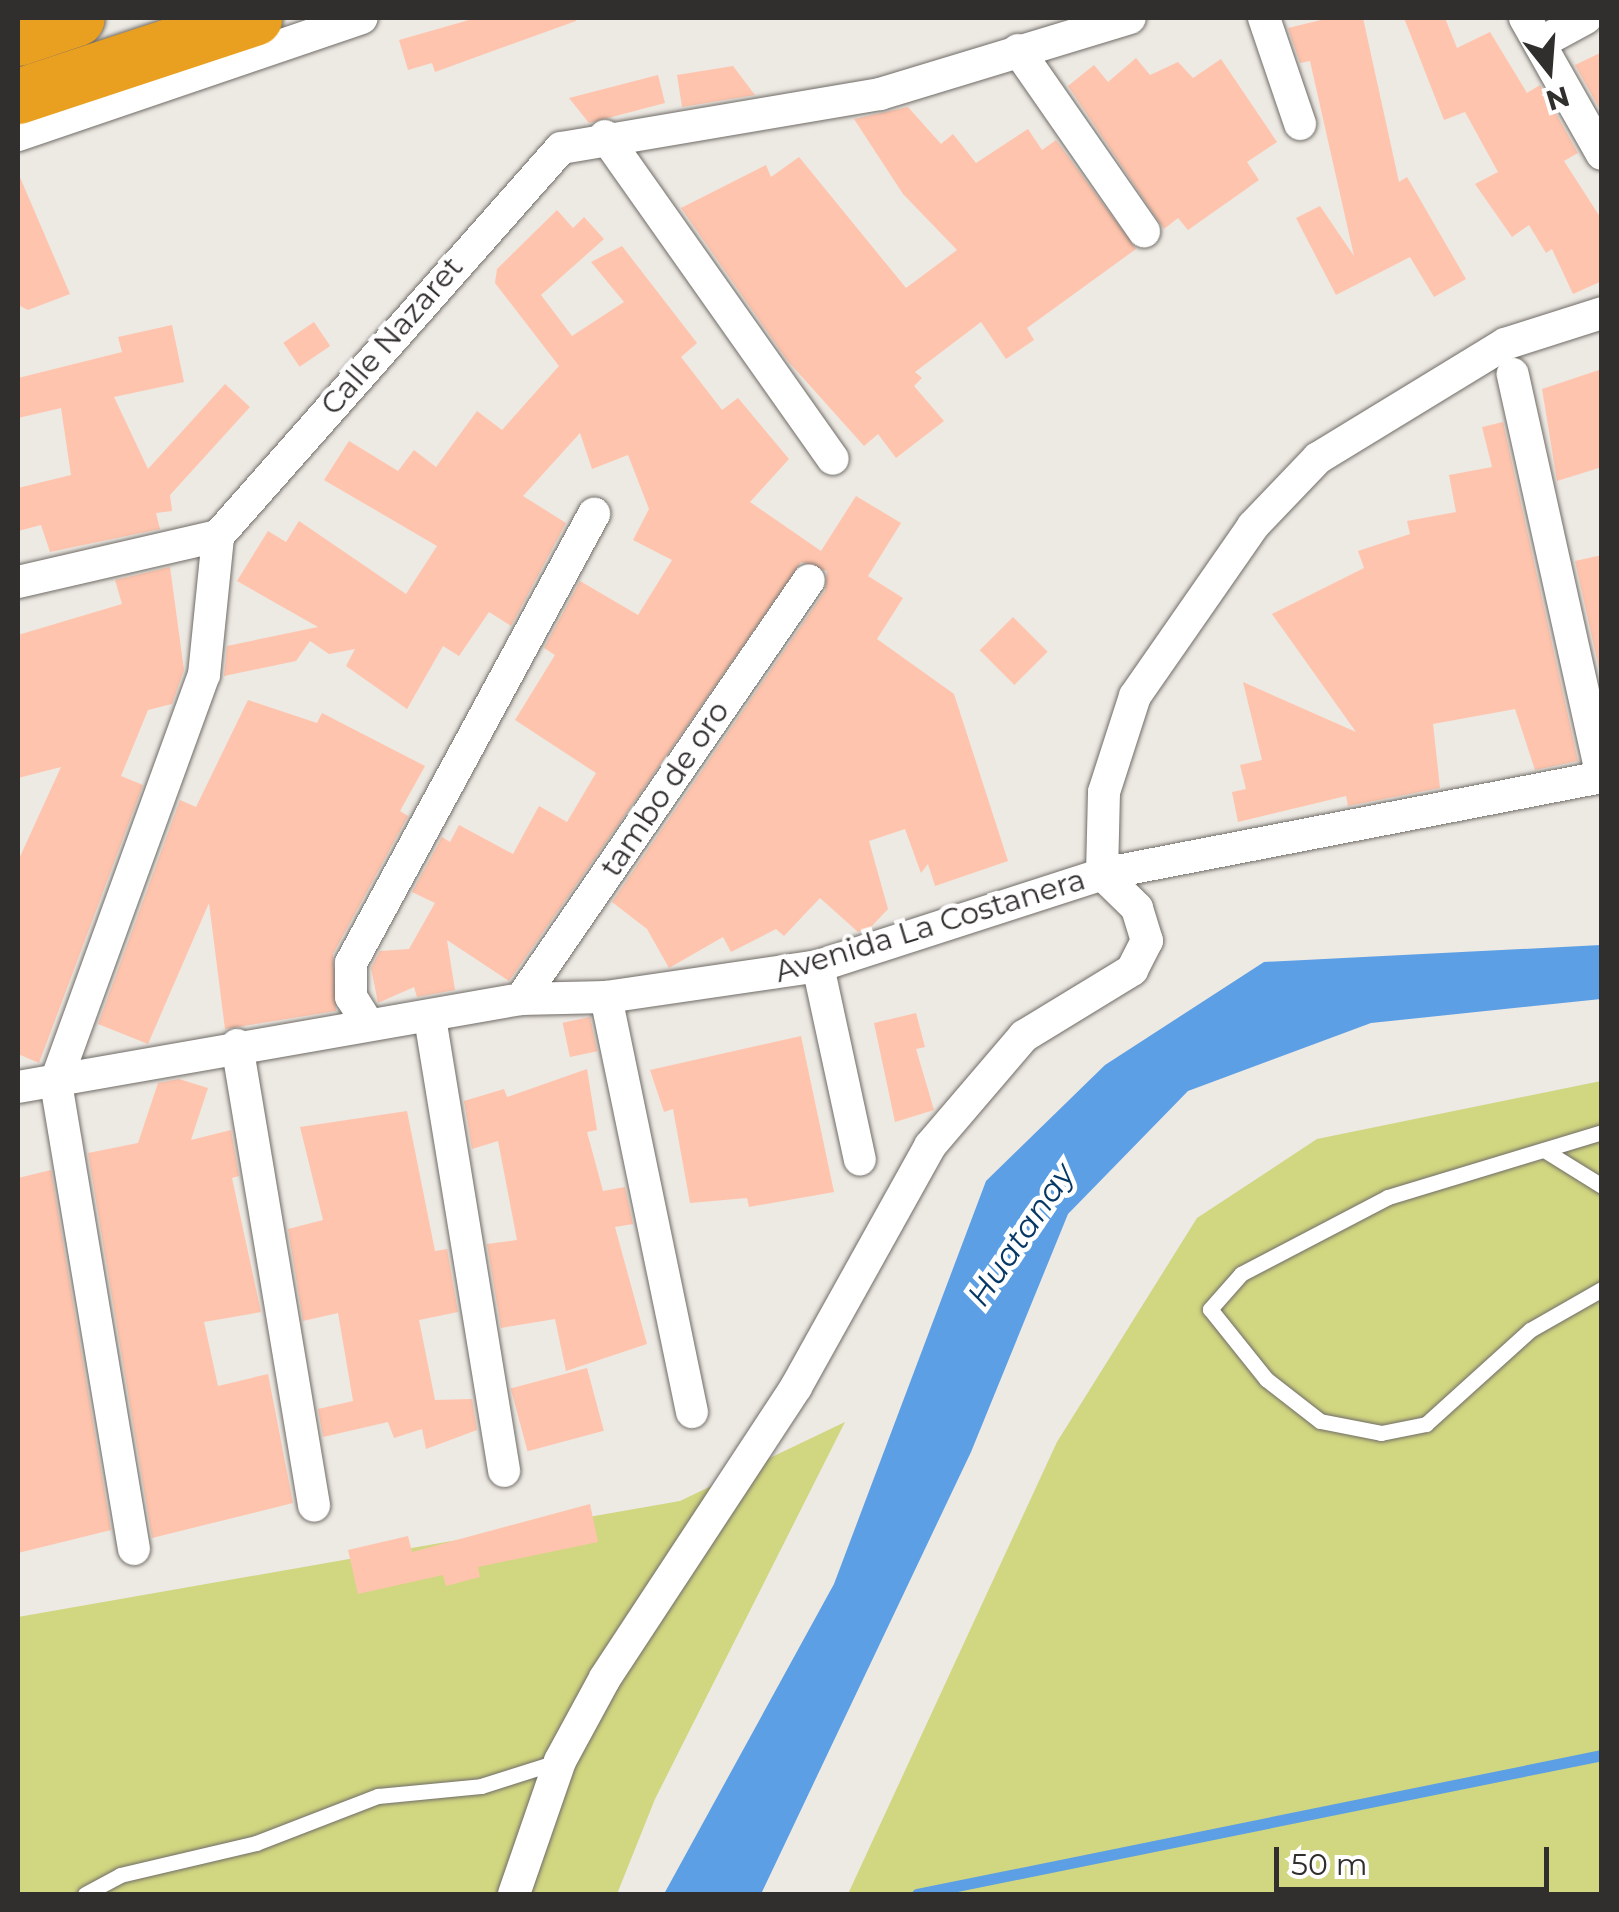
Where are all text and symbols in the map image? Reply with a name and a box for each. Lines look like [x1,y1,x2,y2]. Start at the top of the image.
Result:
north arrow [1499,20,1599,120]
text: N [1542,79,1574,118]
street label: Calle Nazaret [313,250,471,422]
street label: tambo de oro [593,694,737,884]
street label: Avenida La Costanera [771,862,1089,990]
water label: Huatanay [959,1156,1083,1314]
scale bar [1279,1827,1554,1889]
text: 50 m [1291,1846,1368,1883]

